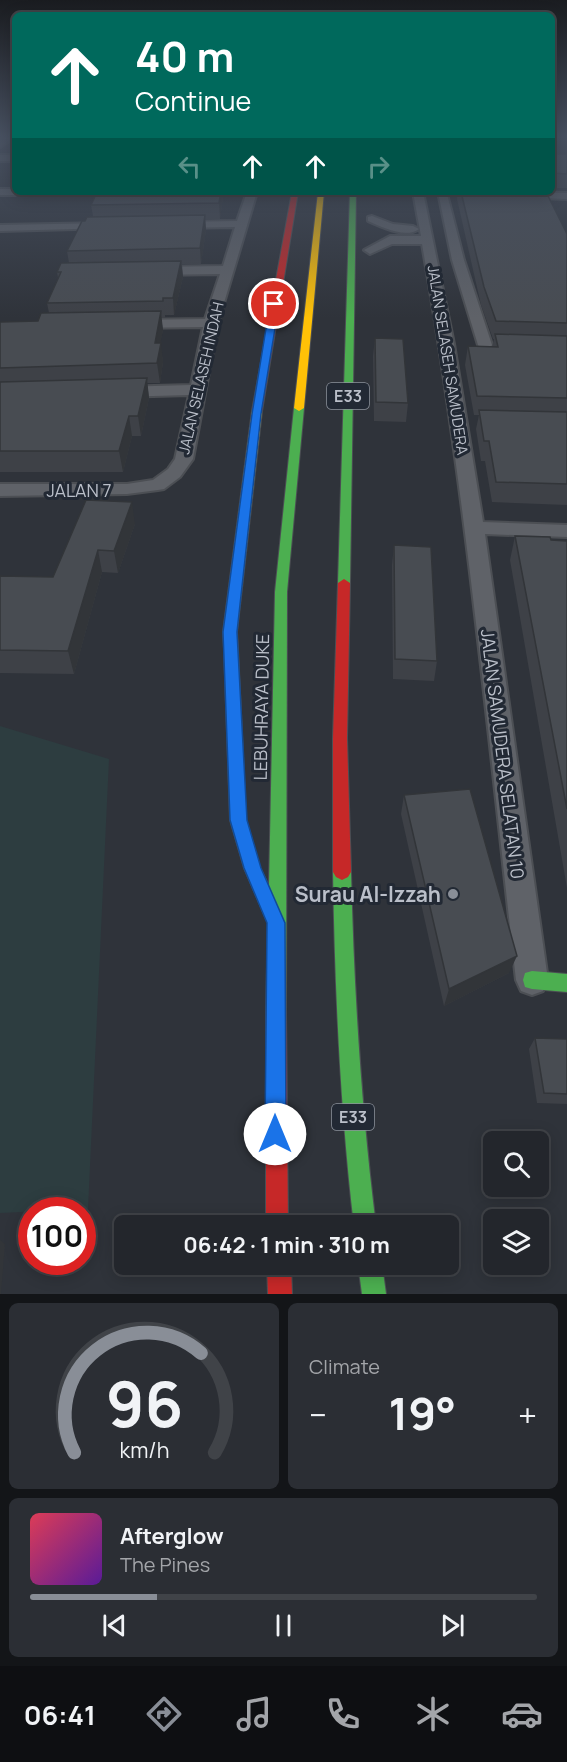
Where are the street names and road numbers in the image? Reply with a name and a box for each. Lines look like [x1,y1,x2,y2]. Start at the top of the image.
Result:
street label: JALAN SELASEH SAMUDERA [423,264,473,457]
street label: JALAN SELASEH INDAH [173,300,229,456]
road number: E33 [327,383,369,409]
street label: JALAN 7 [47,478,111,502]
street label: JALAN SAMUDERA SELATAN 10 [476,628,530,880]
street label: LEBUHRAYA DUKE [248,634,274,780]
road number: E33 [332,1104,374,1130]

